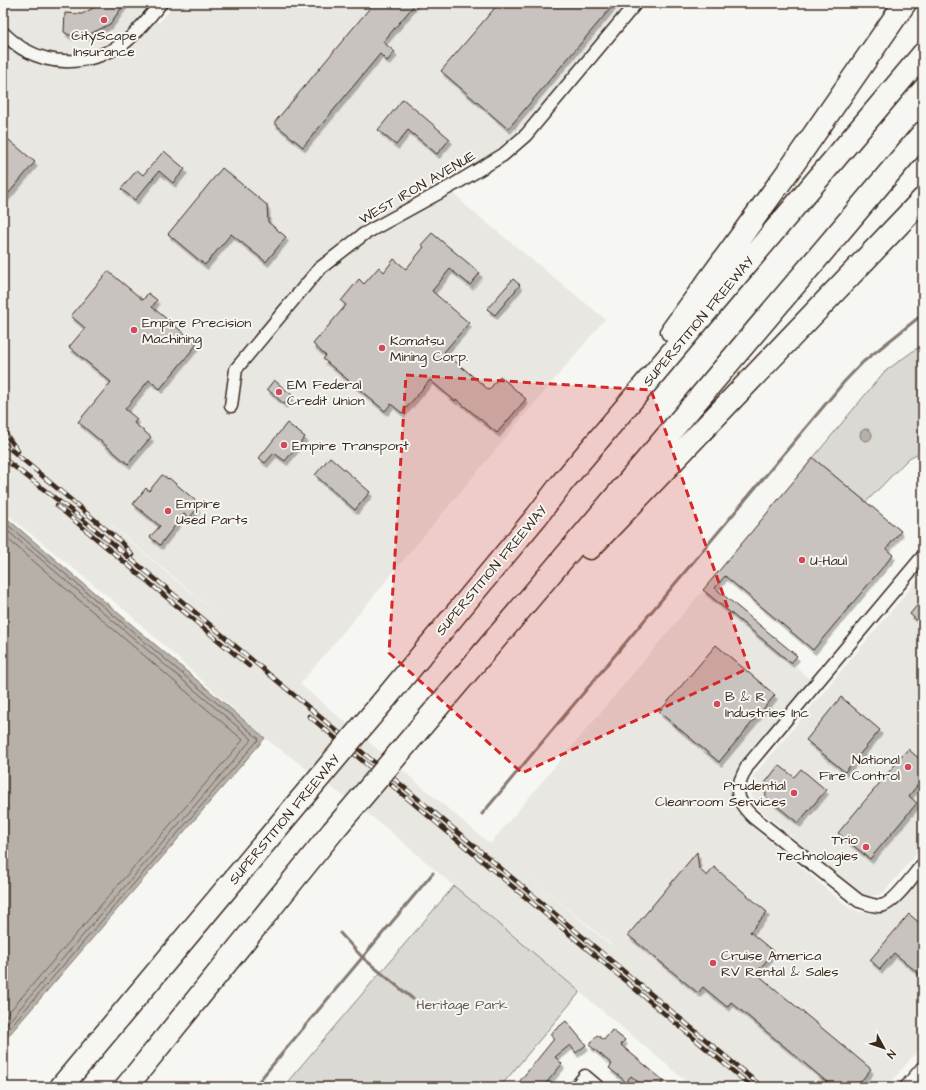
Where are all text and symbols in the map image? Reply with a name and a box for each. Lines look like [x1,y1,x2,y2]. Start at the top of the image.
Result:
marker: CityScape Insurance [99,15,109,25]
place label: CityScape Insurance [71,26,137,62]
street label: WEST IRON AVENUE [356,146,480,229]
street label: SUPERSTITION FREEWAY [638,252,760,391]
place label: Empire Precision Machining [142,313,251,349]
marker: Empire Precision Machining [129,325,139,335]
place label: Komatsu Mining Corp. [390,331,468,367]
marker: Komatsu Mining Corp. [377,343,387,353]
place label: EM Federal Credit Union [287,375,365,411]
marker: EM Federal Credit Union [274,387,284,397]
place label: Empire Transport [292,436,409,456]
marker: Empire Transport [279,440,289,450]
place label: Empire Used Parts [176,494,248,530]
street label: SUPERSTITION FREEWAY [431,501,553,640]
marker: Empire Used Parts [163,506,173,516]
place label: U-Haul [810,551,847,571]
marker: U-Haul [797,555,807,565]
place label: B & R Industries Inc [725,687,809,723]
marker: B & R Industries Inc [712,699,722,709]
street label: SUPERSTITION FREEWAY [224,750,346,889]
place label: National Fire Control [819,750,900,786]
marker: National Fire Control [903,762,913,772]
place label: Prudential Cleanroom Services [655,776,786,812]
marker: Prudential Cleanroom Services [789,788,799,798]
place label: Trio Technologies [777,830,858,866]
marker: Trio Technologies [861,842,871,852]
place label: Cruise America RV Rental & Sales [721,946,838,982]
marker: Cruise America RV Rental & Sales [708,958,718,968]
park label: Heritage Park [416,995,508,1015]
north arrow [864,1028,904,1068]
text: N [883,1047,899,1062]

